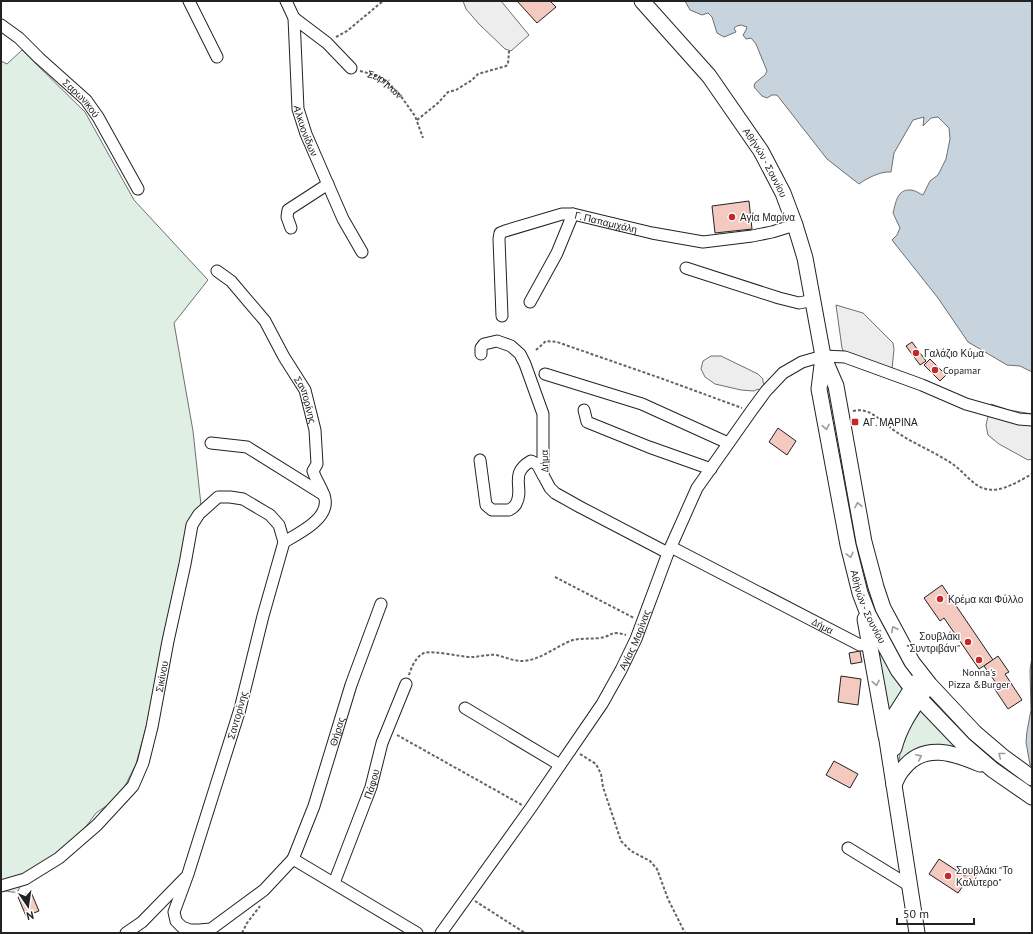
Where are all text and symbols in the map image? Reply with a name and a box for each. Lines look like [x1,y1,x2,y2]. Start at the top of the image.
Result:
street label: Σειρήνων [366,67,406,101]
street label: Σαρωνικού [60,76,102,120]
street label: Αλκυονίδων [291,105,321,158]
street label: Αθήνών - Σουνίου [740,125,790,199]
street label: Γ. Παπαμιχάλη [573,209,639,236]
place label: Αγία Μαρίνα [740,211,795,224]
marker: Αγία Μαρίνα [727,212,737,222]
place label: Γαλάζιο Κύμα [924,347,984,360]
marker: Γαλάζιο Κύμα [911,348,921,358]
place label: Copamar [943,364,981,377]
marker: Copamar [930,365,940,375]
street label: Σαντορίνης [291,374,319,425]
place label: ΑΓ. ΜΑΡΙΝΑ [863,416,918,429]
marker: ΑΓ. ΜΑΡΙΝΑ [850,417,860,427]
one-way arrow [822,424,830,430]
street label: Δήμα [538,449,551,472]
one-way arrow [854,502,862,508]
one-way arrow [846,552,854,558]
street label: Αθήνών - Σουνίου [847,569,889,646]
place label: Κρέμα και Φύλλο [948,593,1024,606]
marker: Κρέμα και Φύλλο [935,594,945,604]
street label: Αγίας Μαρίνας [616,608,653,672]
street label: Δήμα [810,615,836,637]
one-way arrow [891,626,899,633]
place label: Σουβλάκι "Συντριβάνι" [906,630,960,655]
marker: Σουβλάκι "Συντριβάνι" [963,637,973,647]
marker: Nonna's Pizza &Burger [974,655,984,665]
street label: Σικίνου [153,660,171,693]
place label: Nonna's Pizza &Burger [948,666,1010,691]
one-way arrow [872,680,880,686]
street label: Σαντορίνης [224,689,251,741]
street label: Θήρας [327,715,348,748]
one-way arrow [998,752,1005,759]
one-way arrow [915,754,922,762]
street label: Πάφου [361,768,382,801]
place label: Σουβλάκι "Το Καλύτερο" [956,864,1013,889]
marker: Σουβλάκι "Το Καλύτερο" [943,871,953,881]
north arrow [8,886,48,926]
scale bar [897,900,974,926]
text: 50 m [903,906,929,921]
text: N [25,908,35,923]

